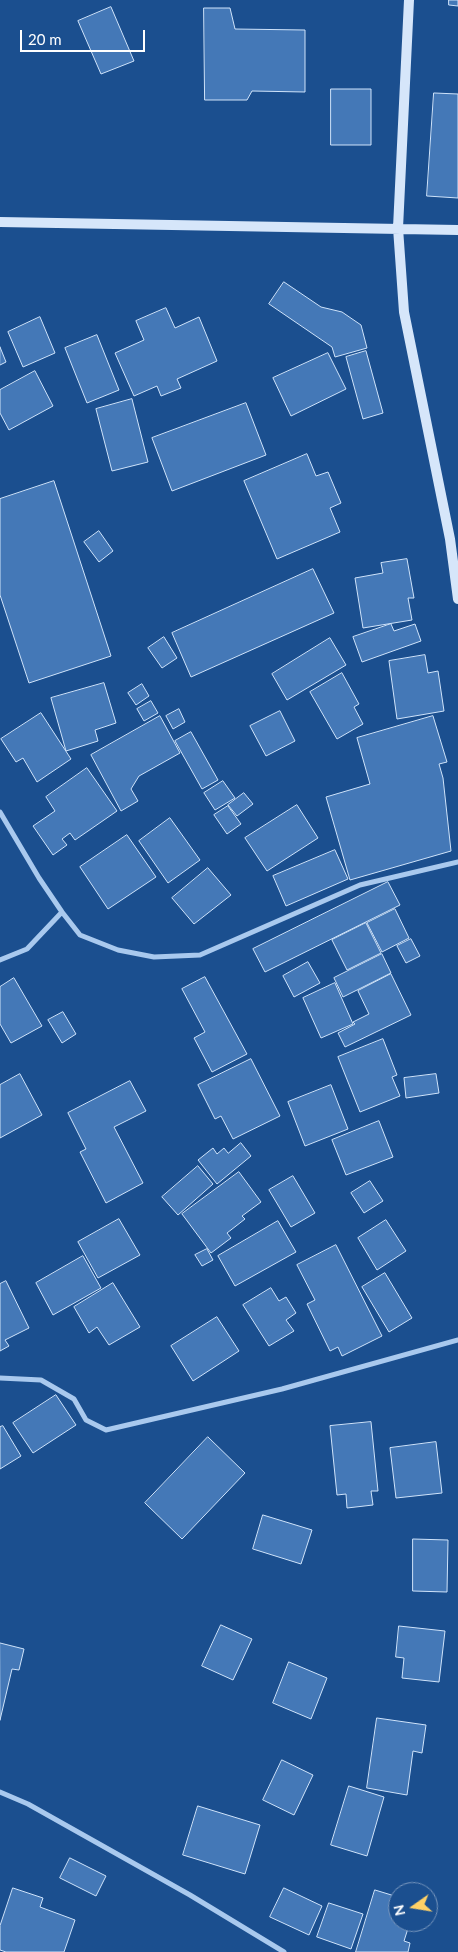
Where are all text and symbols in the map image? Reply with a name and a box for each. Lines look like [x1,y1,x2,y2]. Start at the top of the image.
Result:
scale bar [22,20,148,52]
text: 20 m [28,30,62,48]
north arrow [388,1882,438,1932]
text: N [389,1903,408,1917]

